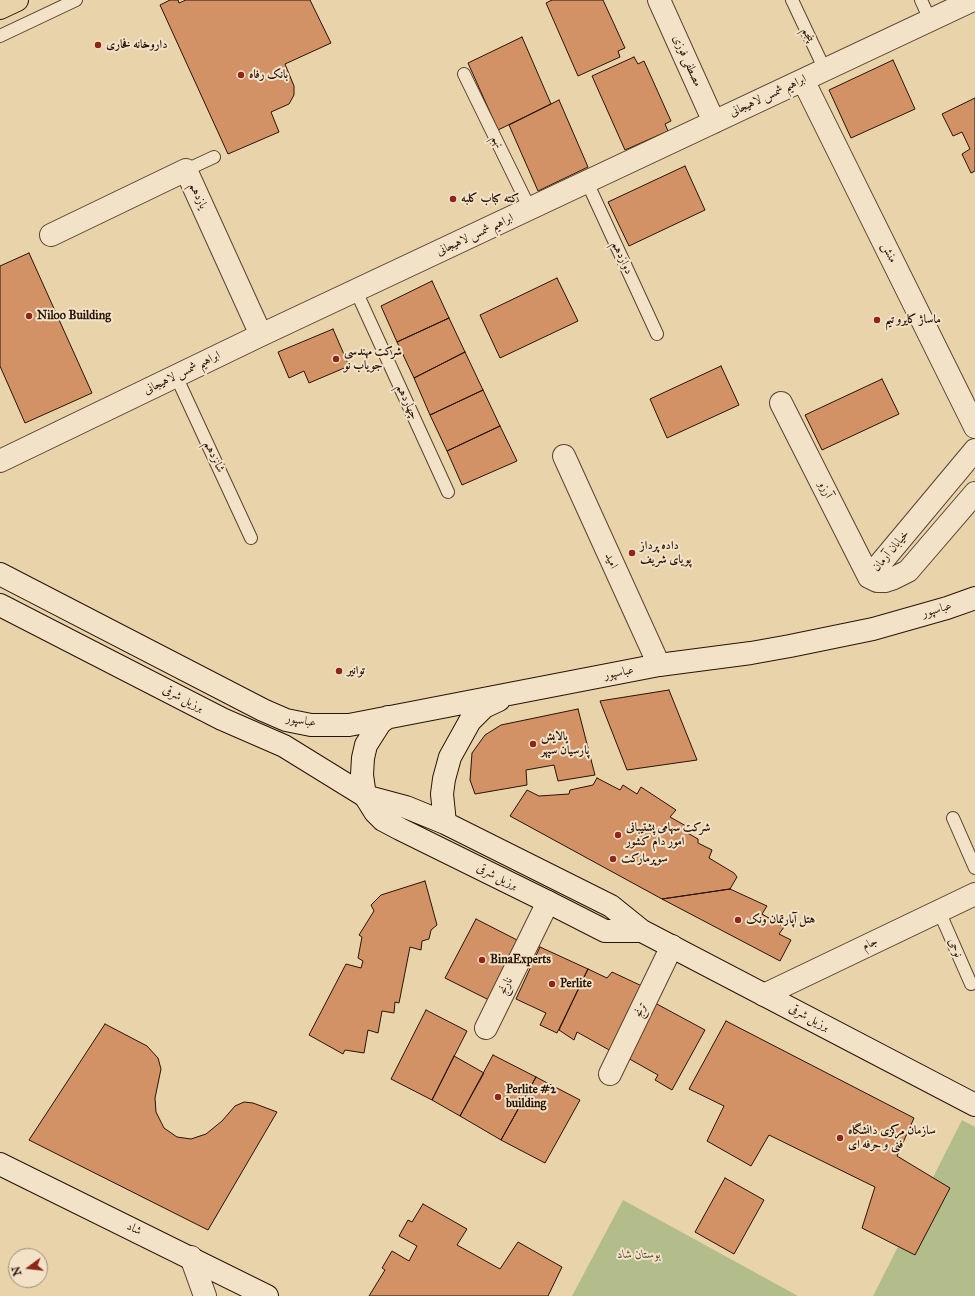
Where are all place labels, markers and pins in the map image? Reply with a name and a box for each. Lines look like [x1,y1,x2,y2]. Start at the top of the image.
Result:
place label: داروخانه فخاری [106,38,168,52]
marker: داروخانه فخاری [93,40,103,50]
place label: بانک رفاه [249,68,288,82]
marker: بانک رفاه [236,70,246,80]
place label: کته کباب کلبه [461,192,519,206]
marker: کته کباب کلبه [448,194,458,204]
place label: Niloo Building [37,309,111,323]
marker: Niloo Building [24,311,34,321]
place label: ماساژ کایرو تیم [885,313,941,327]
marker: ماساژ کایرو تیم [872,315,882,325]
place label: شرکت مهندسی جویاب نو [344,345,402,373]
marker: شرکت مهندسی جویاب نو [331,354,341,364]
place label: داده پرداز پویای شریف [640,539,691,567]
marker: داده پرداز پویای شریف [627,548,637,558]
place label: توانیر [347,664,365,678]
marker: توانیر [334,666,344,676]
place label: پالایش پارسیان سپهر [541,730,589,758]
marker: پالایش پارسیان سپهر [528,739,538,749]
place label: شركت سهامى پشتيبانى امور دام كشور [626,821,710,849]
marker: شركت سهامى پشتيبانى امور دام كشور [613,830,623,840]
place label: سوپرمارکت [621,852,668,866]
marker: سوپرمارکت [608,854,618,864]
place label: هتل آپارتمان ونک [746,913,815,927]
marker: هتل آپارتمان ونک [733,915,743,925]
place label: BinaExperts [490,953,551,967]
marker: BinaExperts [477,955,487,965]
place label: Perlite [560,977,592,991]
marker: Perlite [547,979,557,989]
place label: Perlite #2 building [506,1083,556,1111]
marker: Perlite #2 building [493,1092,503,1102]
place label: سازمان مرکزی دانشگاه فنی و حرفه ای [848,1124,936,1152]
marker: سازمان مرکزی دانشگاه فنی و حرفه ای [835,1133,845,1143]

